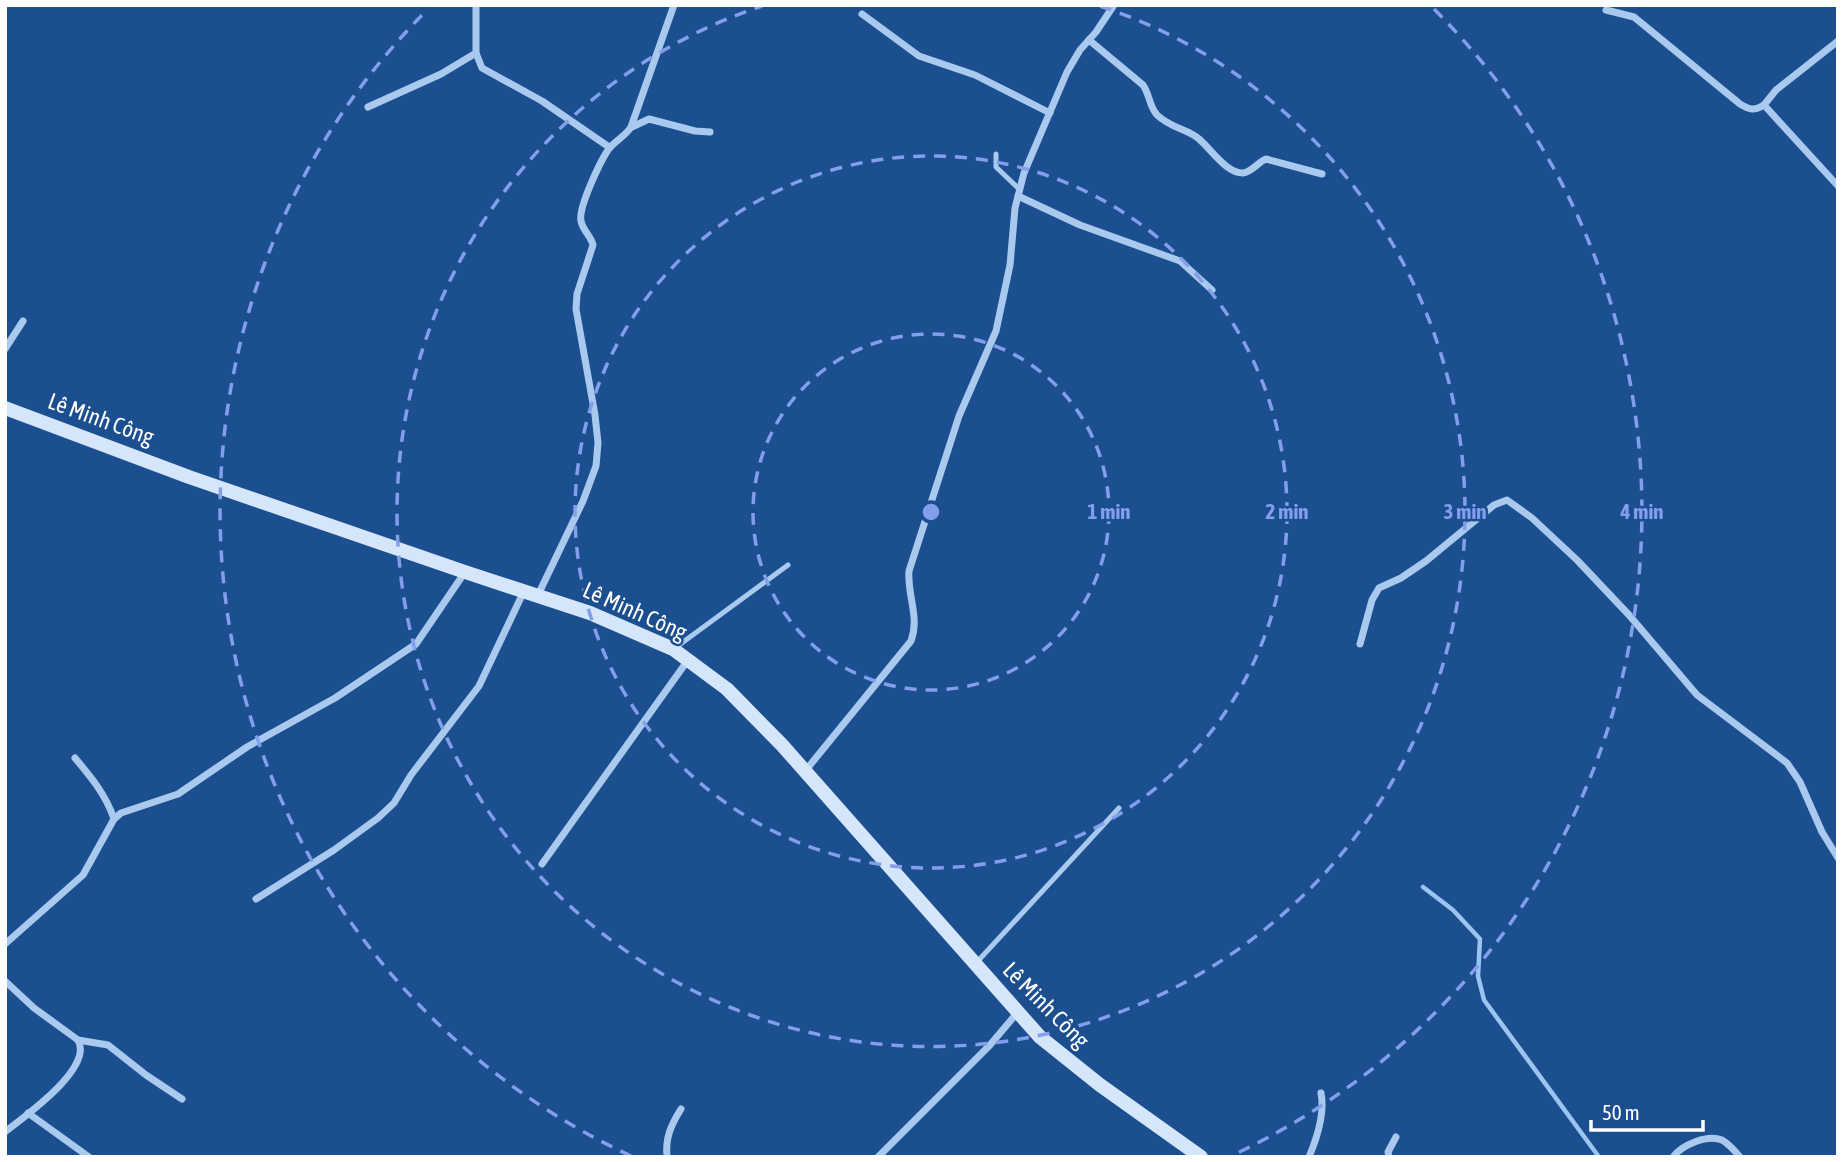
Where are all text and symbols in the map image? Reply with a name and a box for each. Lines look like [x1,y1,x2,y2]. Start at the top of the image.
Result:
street label: Lê Minh Công [44,388,158,450]
text: 1 min [1088,499,1130,523]
text: 2 min [1266,499,1308,523]
text: 3 min [1444,499,1486,523]
text: 4 min [1620,499,1663,523]
centre of rings [919,500,943,524]
street label: Lê Minh Công [579,577,691,645]
street label: Lê Minh Công [998,957,1094,1053]
scale bar [1591,1088,1703,1132]
text: 50 m [1602,1100,1640,1124]

